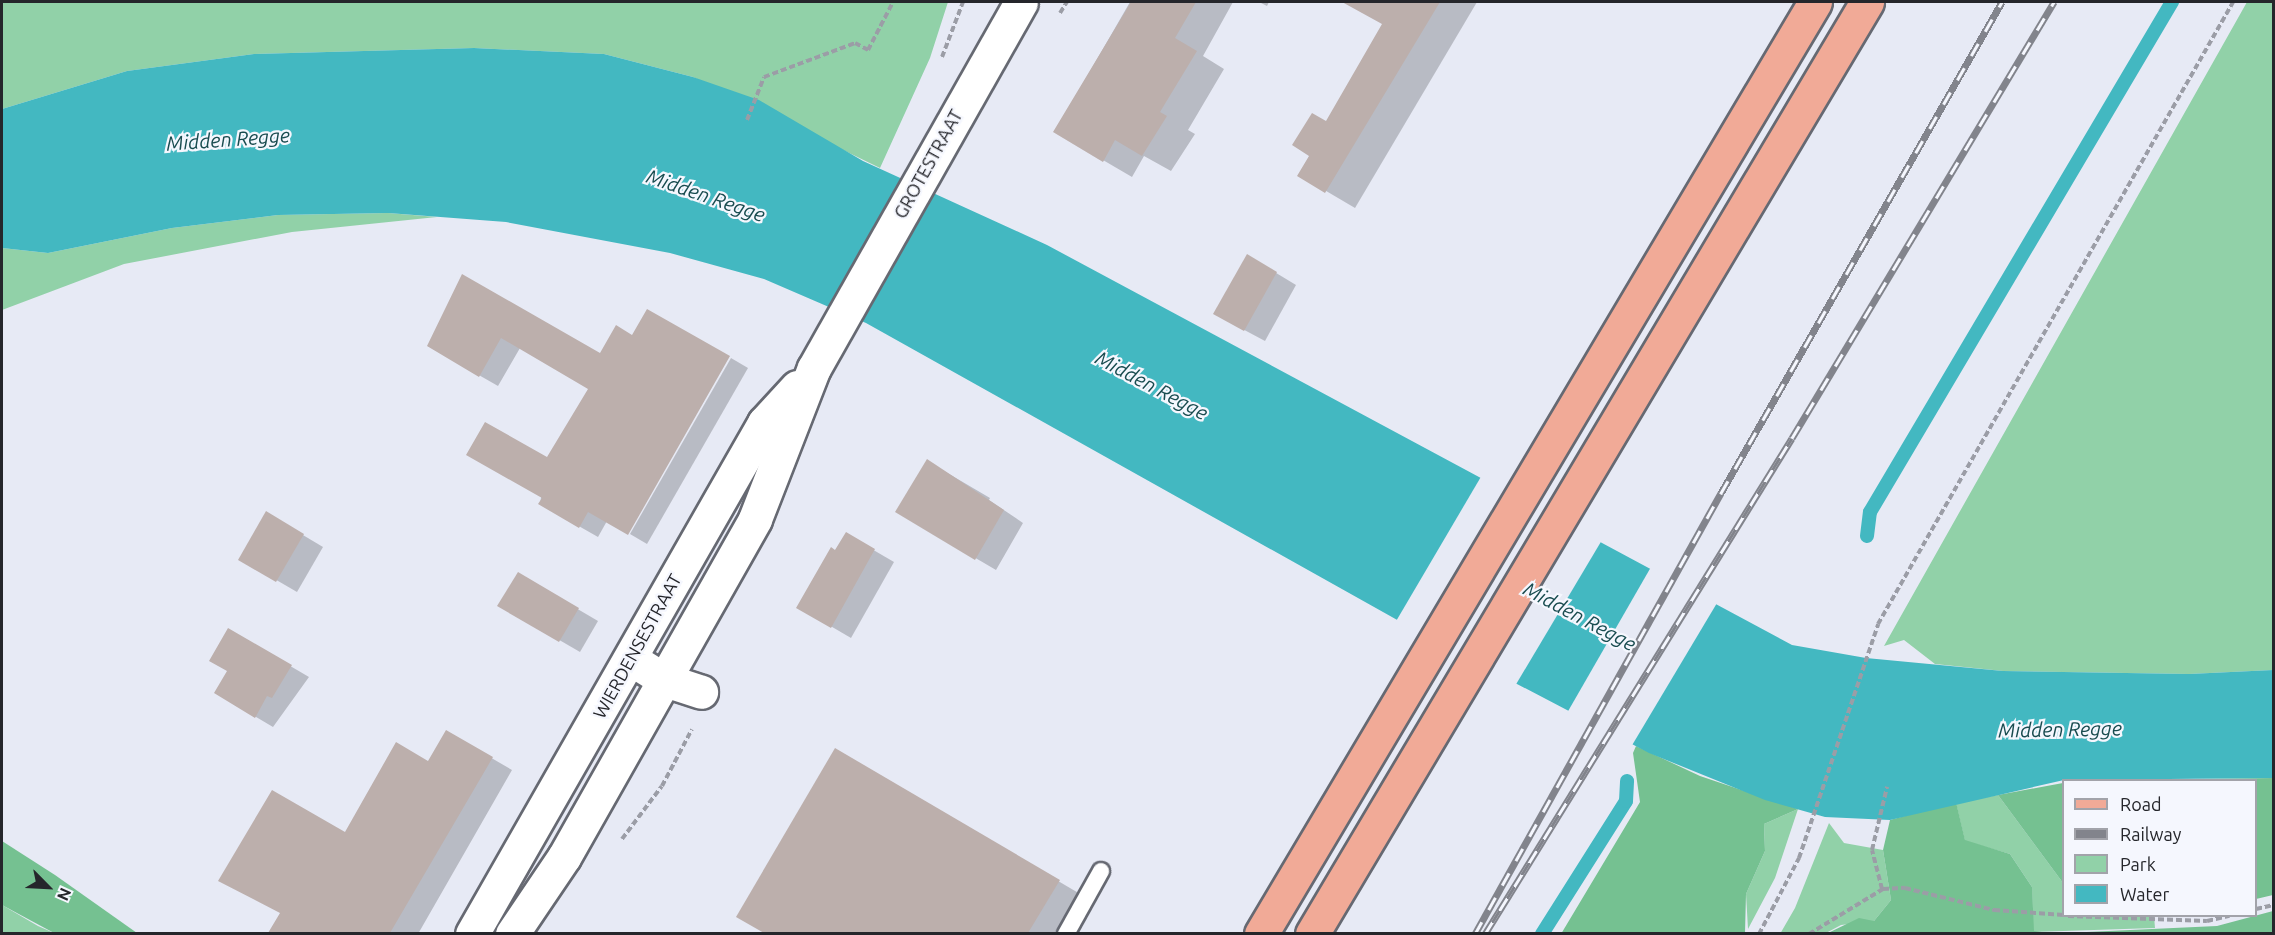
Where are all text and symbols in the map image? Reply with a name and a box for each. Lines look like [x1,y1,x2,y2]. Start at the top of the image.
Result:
street label: GROTESTRAAT [889,106,967,222]
water label: Midden Regge [165,123,291,155]
water label: Midden Regge [644,163,768,227]
water label: Midden Regge [1092,345,1212,425]
street label: WIERDENSESTRAAT [588,570,686,722]
water label: Midden Regge [1520,576,1640,656]
water label: Midden Regge [1998,716,2122,742]
legend [2062,779,2257,917]
text: Road [2120,794,2162,814]
text: Railway [2120,824,2181,844]
text: Park [2120,854,2156,874]
north arrow [18,857,78,917]
text: Water [2120,884,2169,904]
text: N [54,885,75,903]

